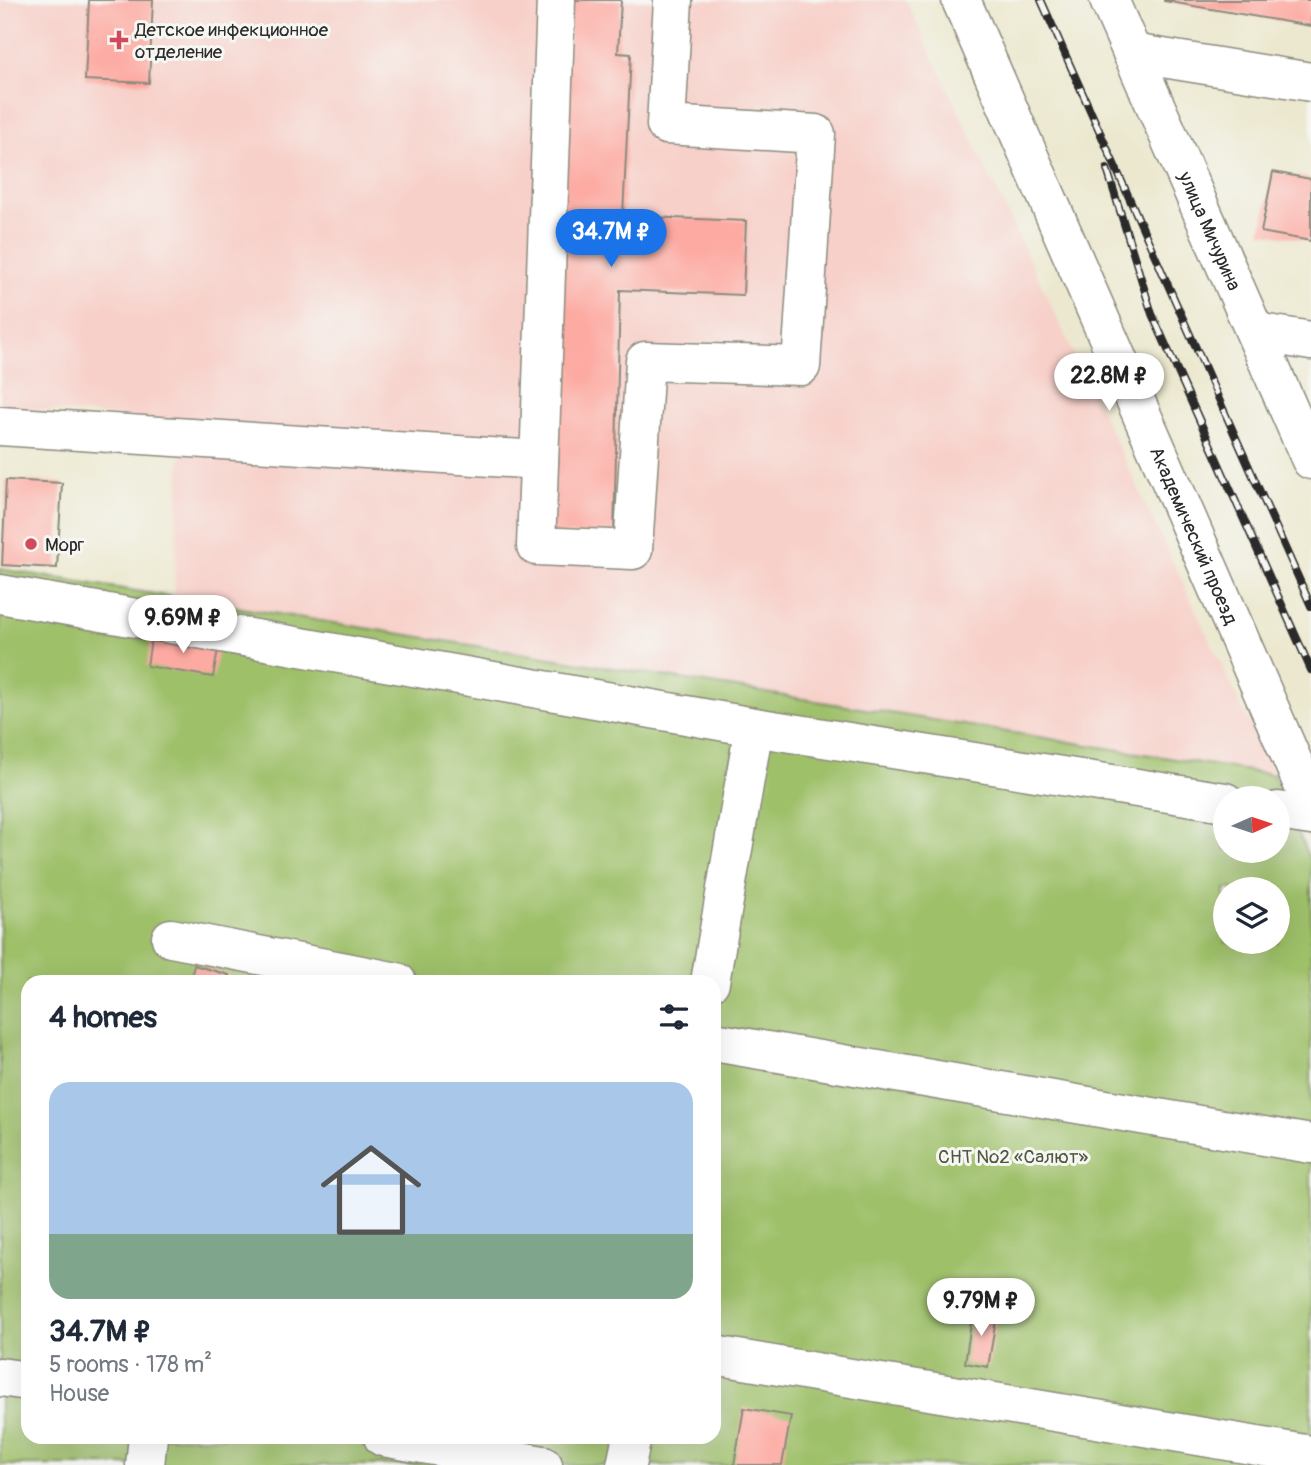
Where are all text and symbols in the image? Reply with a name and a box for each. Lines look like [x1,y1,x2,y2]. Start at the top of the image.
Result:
place label: Детское инфекционное отделение [134,18,329,64]
marker: Детское инфекционное отделение [109,30,129,50]
street label: улица Мичурина [1172,167,1246,294]
pin: 34.7M ₽ [546,210,676,269]
text: 34.7M ₽ [572,217,650,246]
pin: 22.8M ₽ [1044,354,1174,413]
text: 22.8M ₽ [1070,361,1148,390]
street label: Академический проезд [1144,443,1243,629]
place label: Морг [45,533,85,557]
marker: Морг [23,536,39,552]
pin: 9.69M ₽ [118,596,248,655]
text: 9.69M ₽ [144,603,222,632]
north arrow [1213,786,1290,863]
map controls [1213,786,1290,954]
button: layers [1213,877,1290,954]
icon: filters [655,998,693,1036]
text: 4 homes [49,999,157,1036]
icon: home [308,1127,434,1253]
park label: СНТ №2 «Салют» [938,1145,1088,1169]
pin: 9.79M ₽ [916,1278,1046,1338]
text: 9.79M ₽ [943,1286,1019,1315]
text: 34.7M ₽ [49,1313,152,1350]
text: 5 rooms · 178 m² [49,1350,212,1379]
text: House [49,1379,109,1408]

